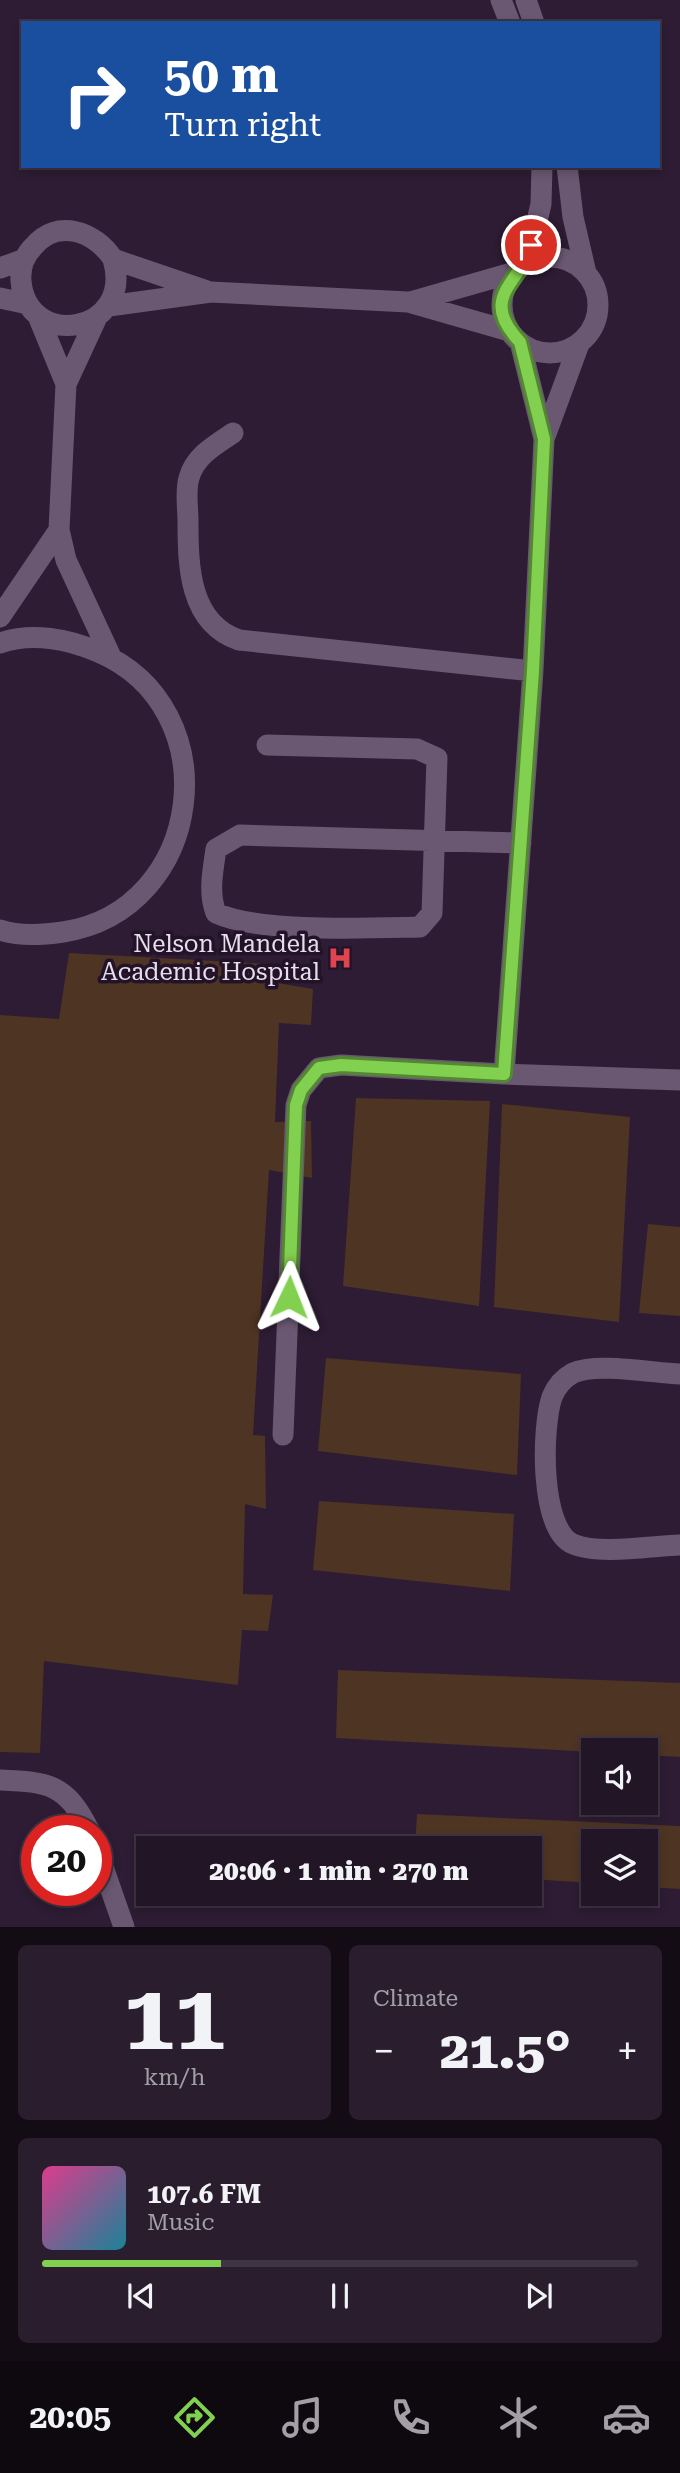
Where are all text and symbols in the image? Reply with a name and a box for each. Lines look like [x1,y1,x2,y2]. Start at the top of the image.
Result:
text: 50 m [164,47,279,104]
icon: right [49,49,140,140]
text: Turn right [164,106,321,144]
pin [501,215,561,275]
icon: arrive [512,226,550,264]
place label: Nelson Mandela Academic Hospital [101,930,320,986]
hospital icon: Nelson Mandela Academic Hospital [326,944,354,972]
position arrow [252,1260,326,1334]
map controls [581,1738,658,1906]
button: sound [581,1738,658,1815]
speed limit sign: 20 [21,1815,112,1906]
button: layers [581,1829,658,1906]
text: 20:06 · 1 min · 270 m [209,1856,469,1886]
text: 11 [124,1965,225,2071]
text: Climate [373,1985,458,2012]
text: 21.5° [440,2020,571,2081]
text: − [373,2029,394,2073]
text: + [617,2029,638,2073]
text: km/h [144,2064,205,2091]
text: 107.6 FM [147,2179,261,2209]
text: Music [147,2209,214,2236]
icon: previous [122,2277,160,2315]
icon: pause [321,2277,359,2315]
icon: next [520,2277,558,2315]
icon: directions [170,2393,219,2442]
icon: music [278,2393,327,2442]
icon: phone [386,2393,435,2442]
icon: climate [494,2393,543,2442]
icon: car [602,2393,651,2442]
text: 20:05 [29,2398,111,2436]

